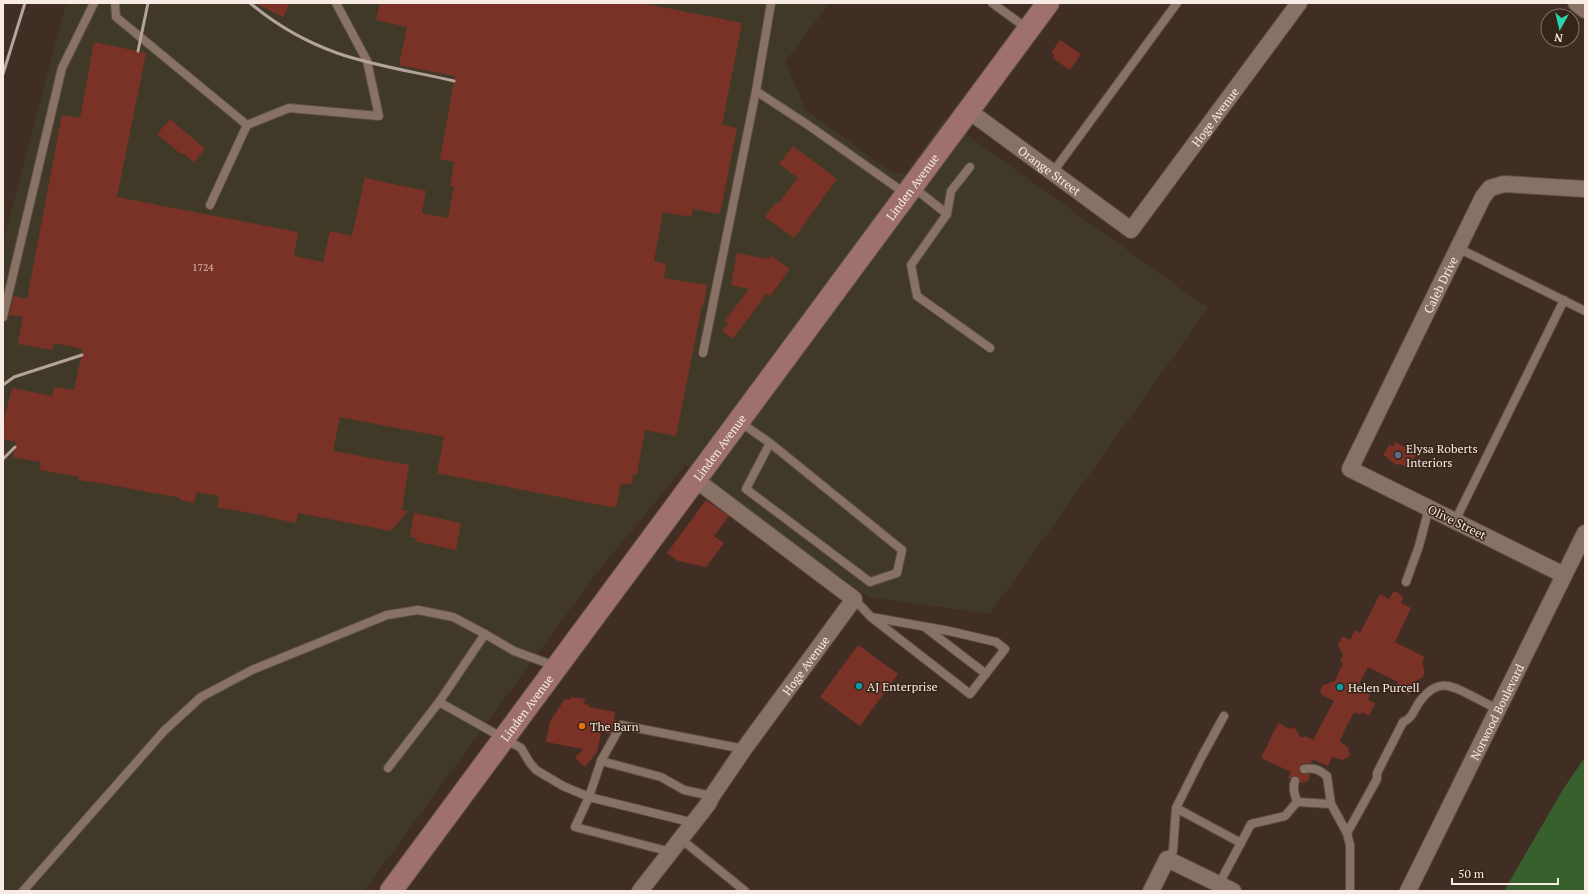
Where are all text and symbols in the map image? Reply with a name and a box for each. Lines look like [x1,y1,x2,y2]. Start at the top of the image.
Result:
north arrow [1540,8,1580,48]
text: N [1553,30,1564,45]
street label: Hoge Avenue [1188,84,1242,149]
street label: Orange Street [1015,142,1084,198]
street label: Linden Avenue [882,150,942,223]
street label: Caleb Drive [1420,254,1460,316]
house number: 1724 [192,261,214,274]
street label: Linden Avenue [690,411,749,484]
place label: Elysa Roberts Interiors [1406,441,1478,470]
marker: Elysa Roberts Interiors [1393,450,1403,460]
street label: Olive Street [1425,501,1489,543]
street label: Hoge Avenue [779,633,832,698]
street label: Norwood Boulevard [1467,661,1527,762]
street label: Linden Avenue [497,671,556,744]
place label: AJ Enterprise [867,679,938,694]
place label: Helen Purcell [1348,680,1420,695]
marker: AJ Enterprise [854,681,864,691]
marker: Helen Purcell [1335,682,1345,692]
place label: The Barn [590,719,639,734]
marker: The Barn [577,721,587,731]
scale bar [1452,860,1558,886]
text: 50 m [1458,866,1485,881]

